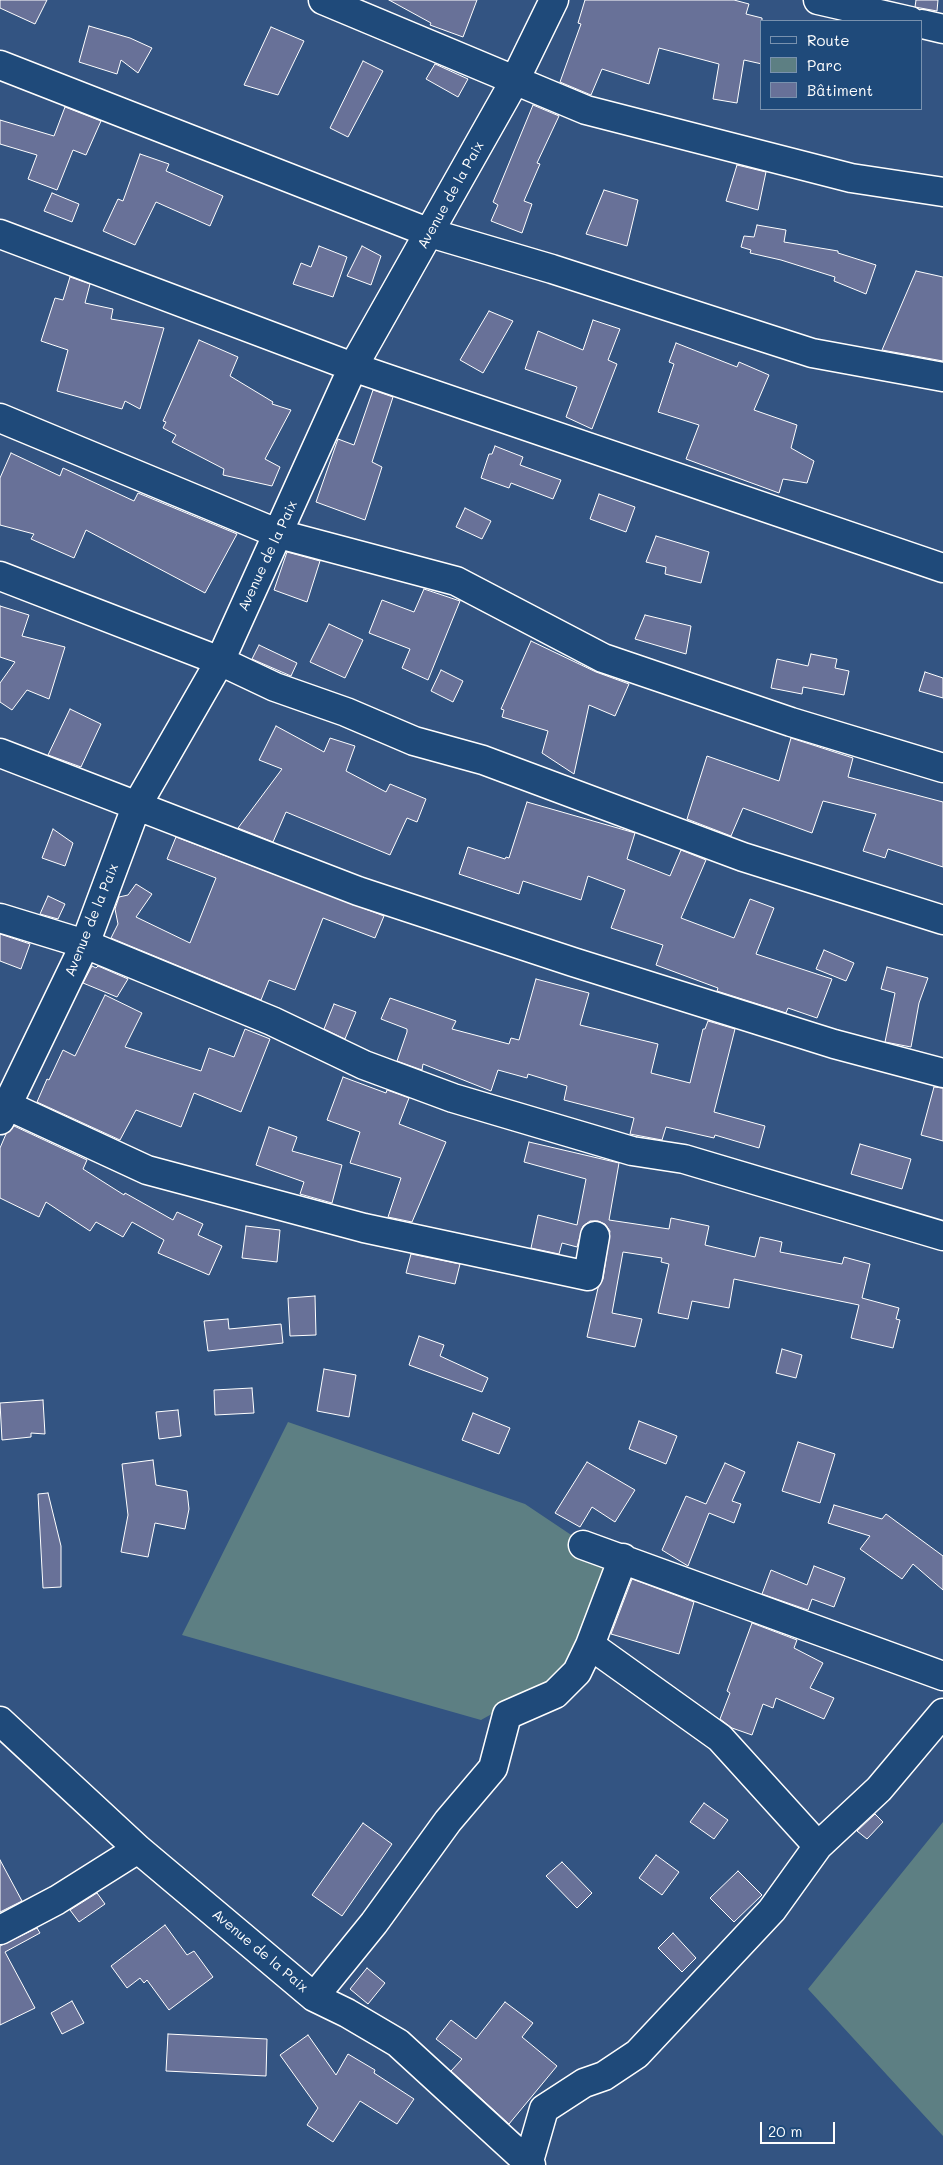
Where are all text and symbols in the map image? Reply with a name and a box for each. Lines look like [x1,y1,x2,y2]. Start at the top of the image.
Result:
legend [760,20,923,110]
text: Route [807,30,850,50]
text: Parc [807,55,842,75]
text: Bâtiment [807,80,873,100]
street label: Avenue de la Paix [414,138,488,252]
street label: Avenue de la Paix [235,498,301,614]
street label: Avenue de la Paix [62,861,122,979]
street label: Avenue de la Paix [209,1906,311,1996]
scale bar [763,2112,838,2144]
text: 20 m [768,2121,802,2141]

